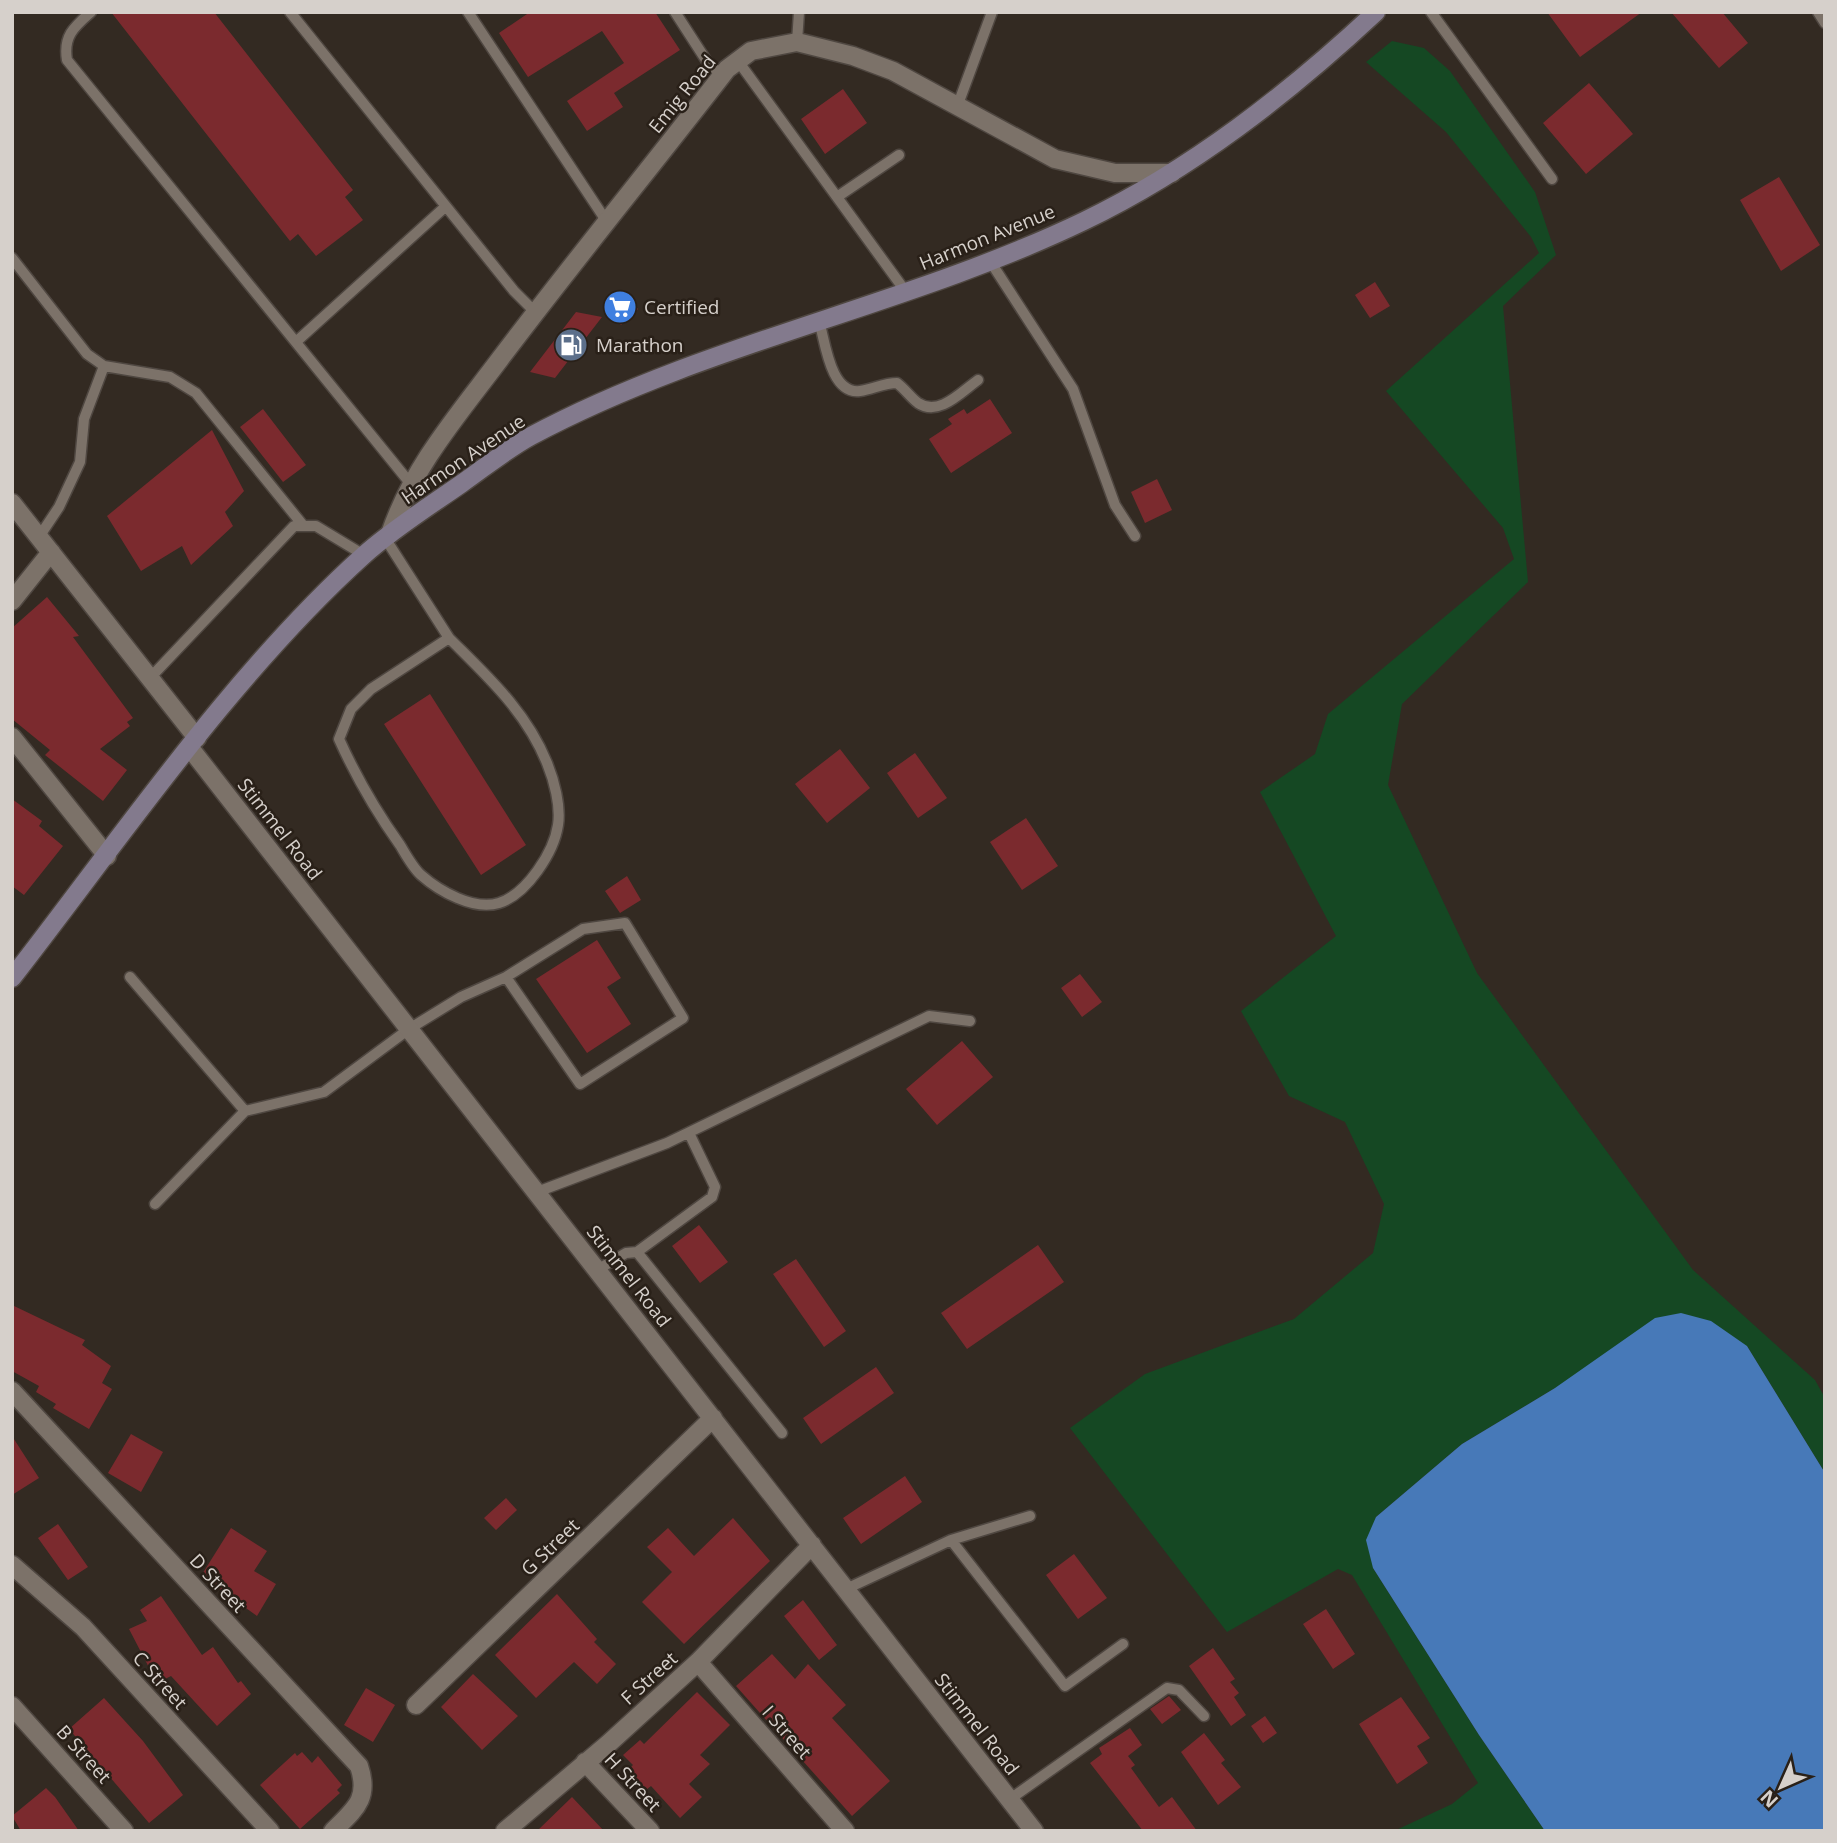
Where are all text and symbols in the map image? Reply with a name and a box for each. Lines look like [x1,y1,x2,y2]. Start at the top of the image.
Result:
street label: Emig Road [642,49,722,139]
street label: Harmon Avenue [915,198,1059,276]
supermarket icon: Certified [601,288,639,326]
place label: Certified [644,294,719,320]
fuel station icon: Marathon [552,326,590,364]
place label: Marathon [596,332,683,358]
street label: Harmon Avenue [396,408,530,510]
street label: Stimmel Road [232,773,328,885]
street label: Stimmel Road [581,1220,677,1332]
street label: G Street [515,1513,585,1581]
street label: D Street [184,1548,252,1618]
street label: C Street [127,1645,193,1715]
street label: F Street [615,1646,683,1710]
street label: Stimmel Road [929,1668,1025,1780]
street label: I Street [756,1700,818,1765]
street label: B Street [51,1719,117,1789]
street label: H Street [599,1747,667,1817]
north arrow [1746,1752,1816,1822]
text: N [1754,1784,1784,1814]

